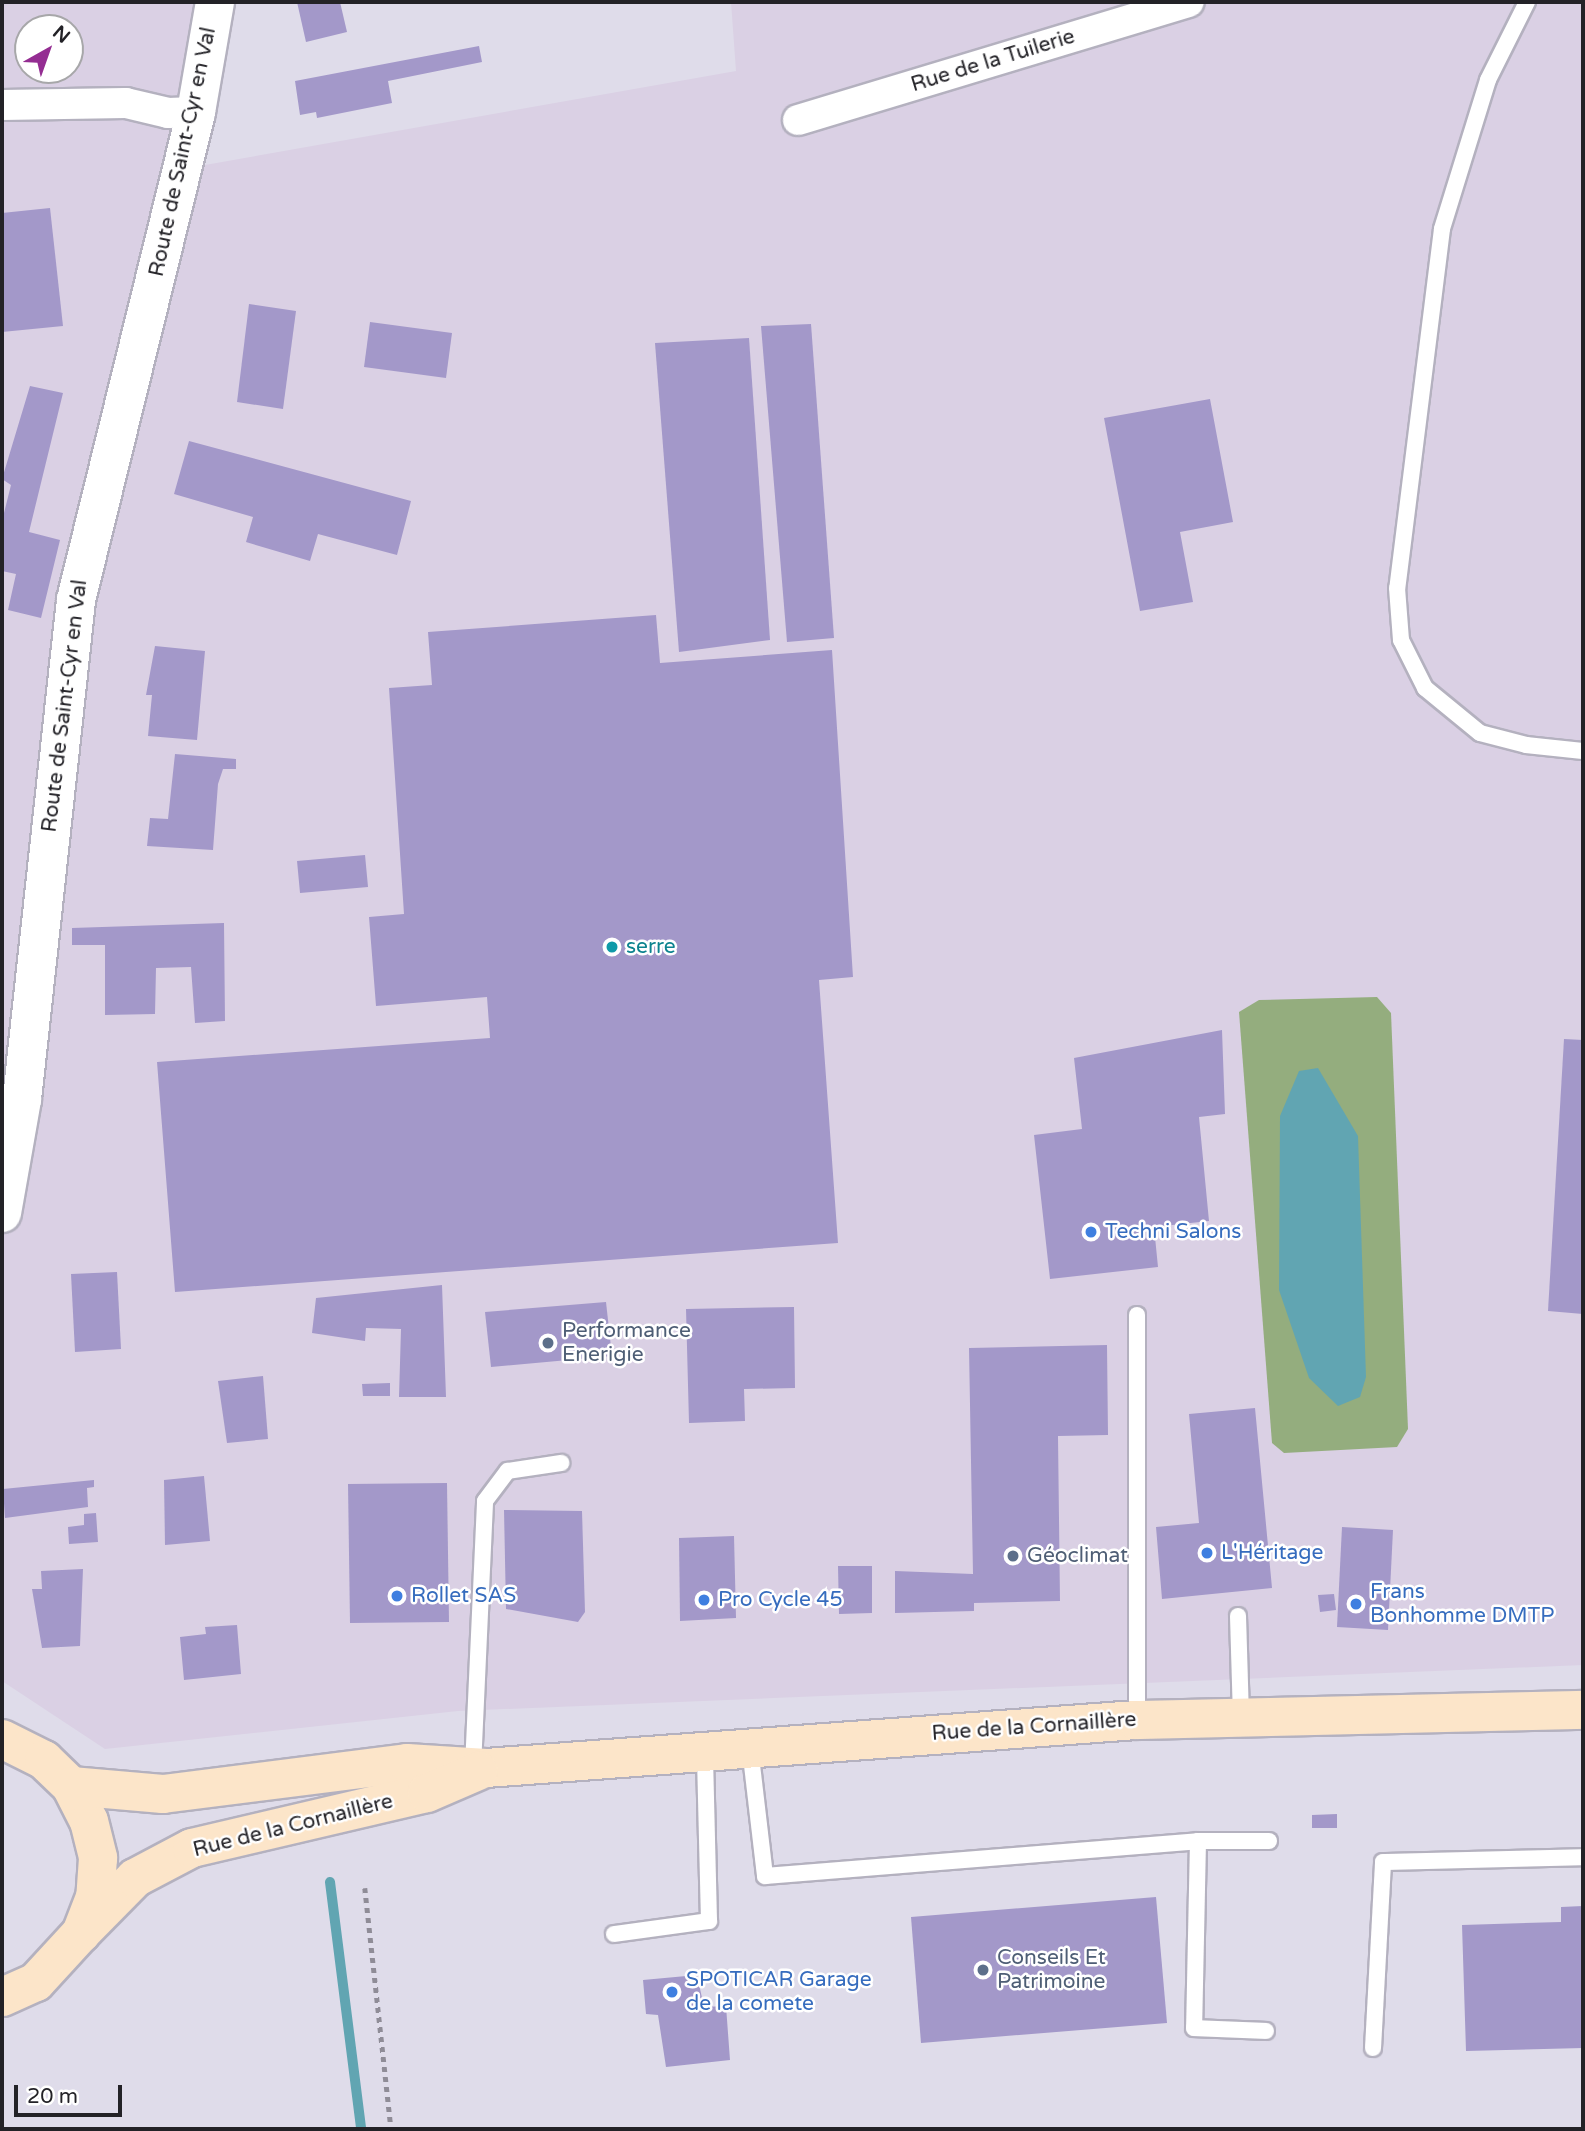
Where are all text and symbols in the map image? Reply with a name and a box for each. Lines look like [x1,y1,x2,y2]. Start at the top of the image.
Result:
north arrow [14,14,84,84]
text: N [48,21,74,48]
street label: Rue de la Tuilerie [908,24,1078,98]
street label: Route de Saint-Cyr en Val [144,25,222,279]
street label: Route de Saint-Cyr en Val [37,578,93,834]
place label: serre [626,934,676,960]
marker: serre [604,939,620,955]
place label: Techni Salons [1105,1219,1241,1245]
marker: Techni Salons [1083,1224,1099,1240]
place label: Performance Enerigie [562,1318,691,1368]
marker: Performance Enerigie [540,1335,556,1351]
place label: L'Héritage [1221,1540,1323,1566]
place label: Géoclimat [1027,1543,1128,1569]
marker: L'Héritage [1199,1545,1215,1561]
marker: Géoclimat [1005,1548,1021,1564]
place label: Frans Bonhomme DMTP [1370,1579,1554,1629]
place label: Rollet SAS [411,1583,516,1609]
place label: Pro Cycle 45 [718,1587,843,1613]
marker: Rollet SAS [389,1588,405,1604]
marker: Pro Cycle 45 [696,1592,712,1608]
marker: Frans Bonhomme DMTP [1348,1596,1364,1612]
street label: Rue de la Cornaillère [931,1707,1137,1747]
street label: Rue de la Cornaillère [190,1789,396,1863]
place label: Conseils Et Patrimoine [997,1945,1106,1995]
marker: Conseils Et Patrimoine [975,1962,991,1978]
place label: SPOTICAR Garage de la comete [686,1967,872,2017]
marker: SPOTICAR Garage de la comete [664,1984,680,2000]
scale bar [18,2072,126,2116]
text: 20 m [27,2084,78,2109]

